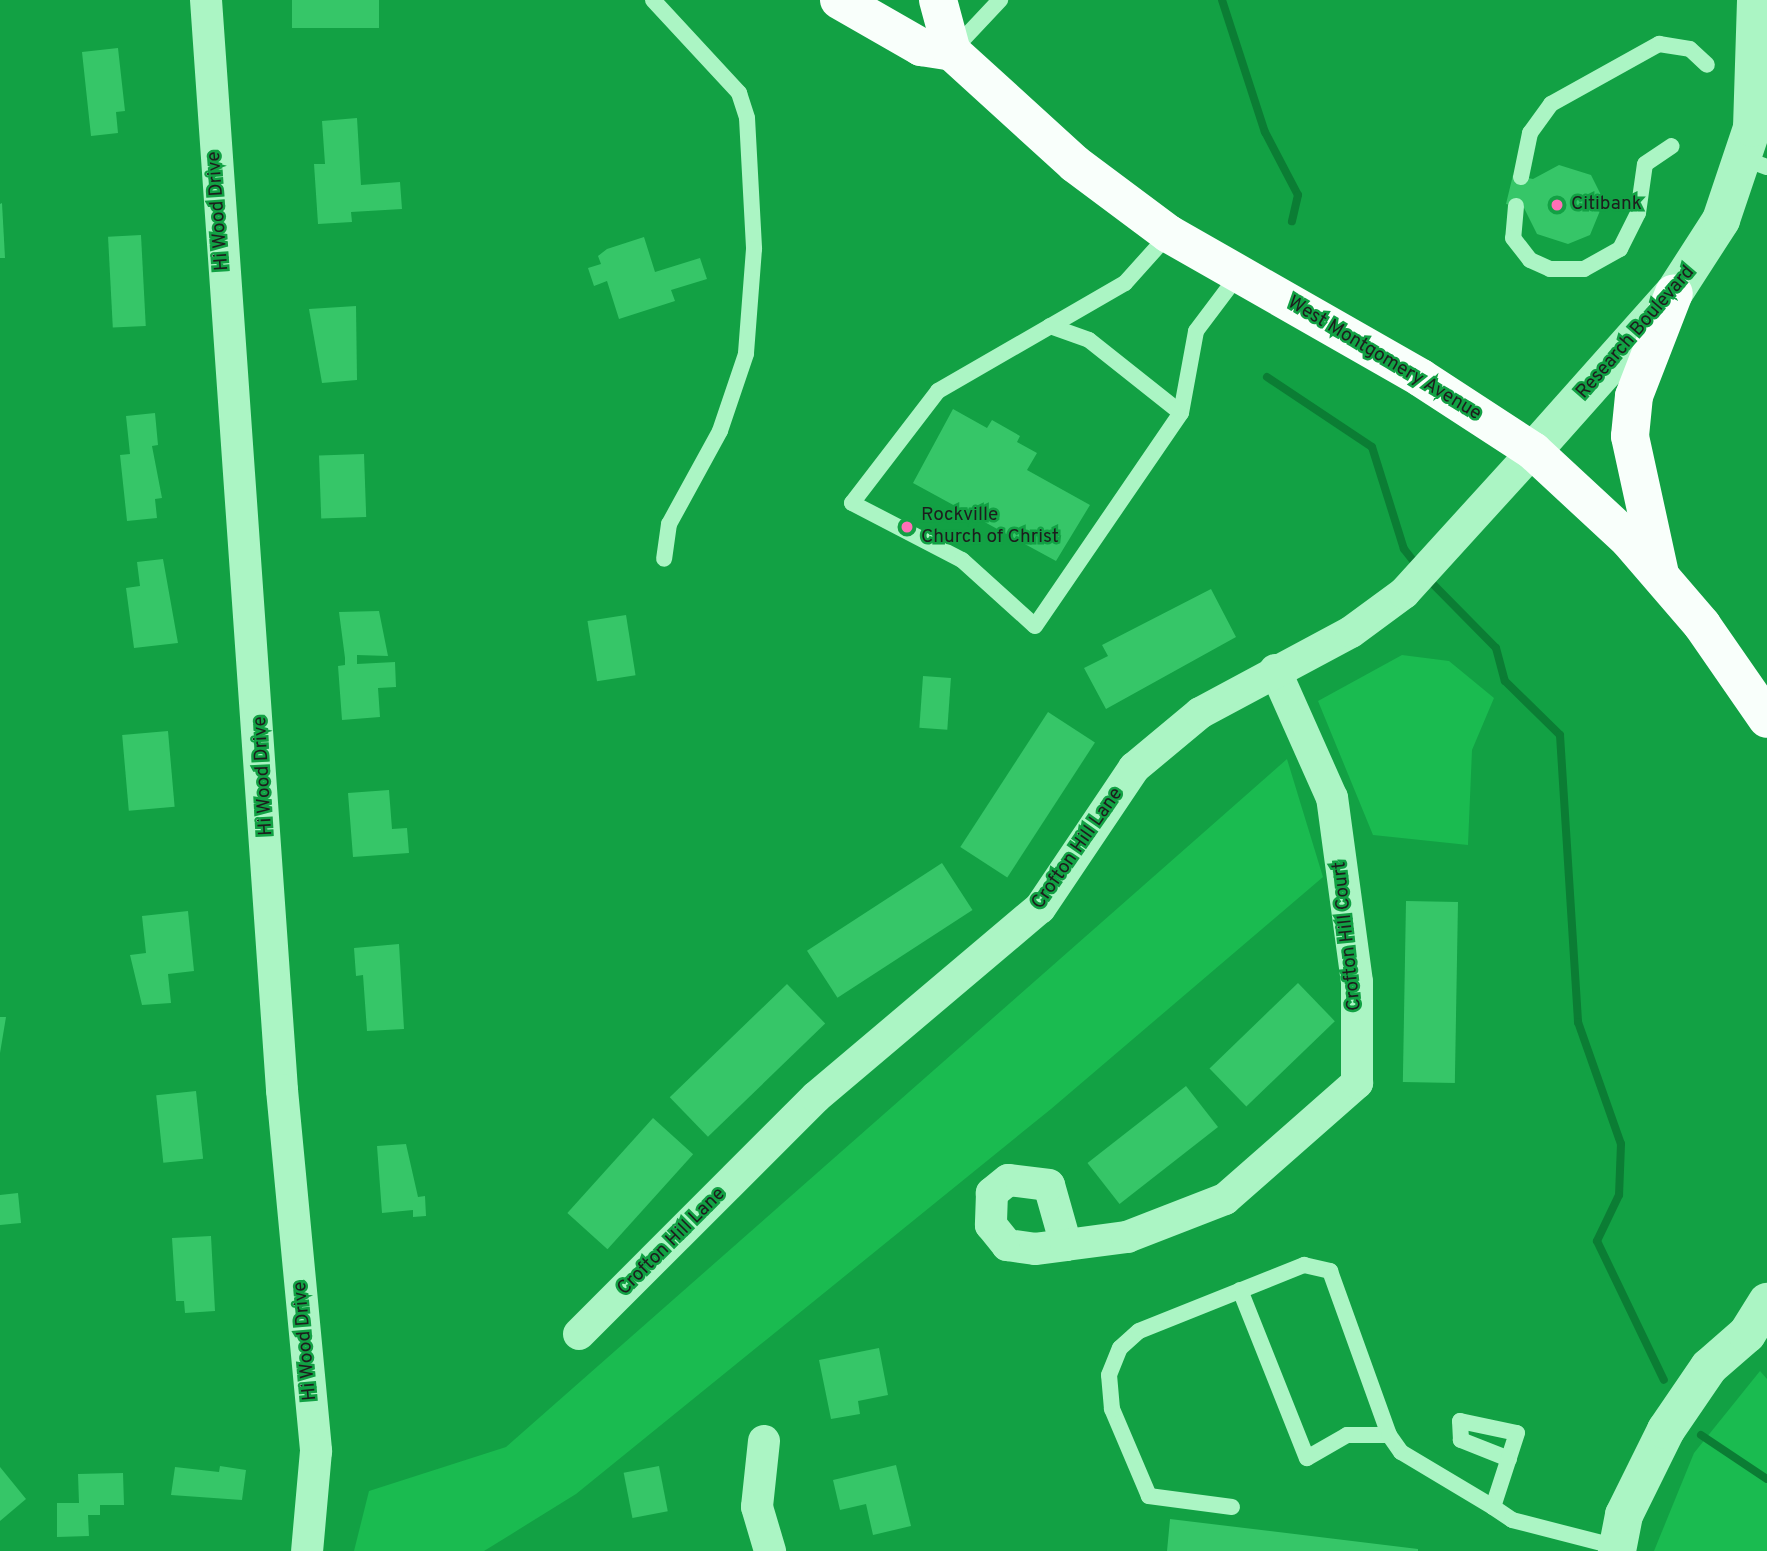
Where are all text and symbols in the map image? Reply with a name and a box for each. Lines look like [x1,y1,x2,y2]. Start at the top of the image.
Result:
street label: Hi Wood Drive [203,150,235,272]
place label: Citibank [1571,194,1642,216]
marker: Citibank [1549,197,1565,213]
street label: Research Boulevard [1572,262,1700,404]
street label: West Montgomery Avenue [1283,292,1485,426]
place label: Rockville Church of Christ [921,505,1059,549]
marker: Rockville Church of Christ [899,519,915,535]
street label: Hi Wood Drive [249,715,279,837]
street label: Crofton Hill Lane [1028,784,1128,914]
street label: Crofton Hill Court [1329,860,1367,1012]
street label: Crofton Hill Lane [613,1183,731,1301]
street label: Hi Wood Drive [289,1280,323,1402]

